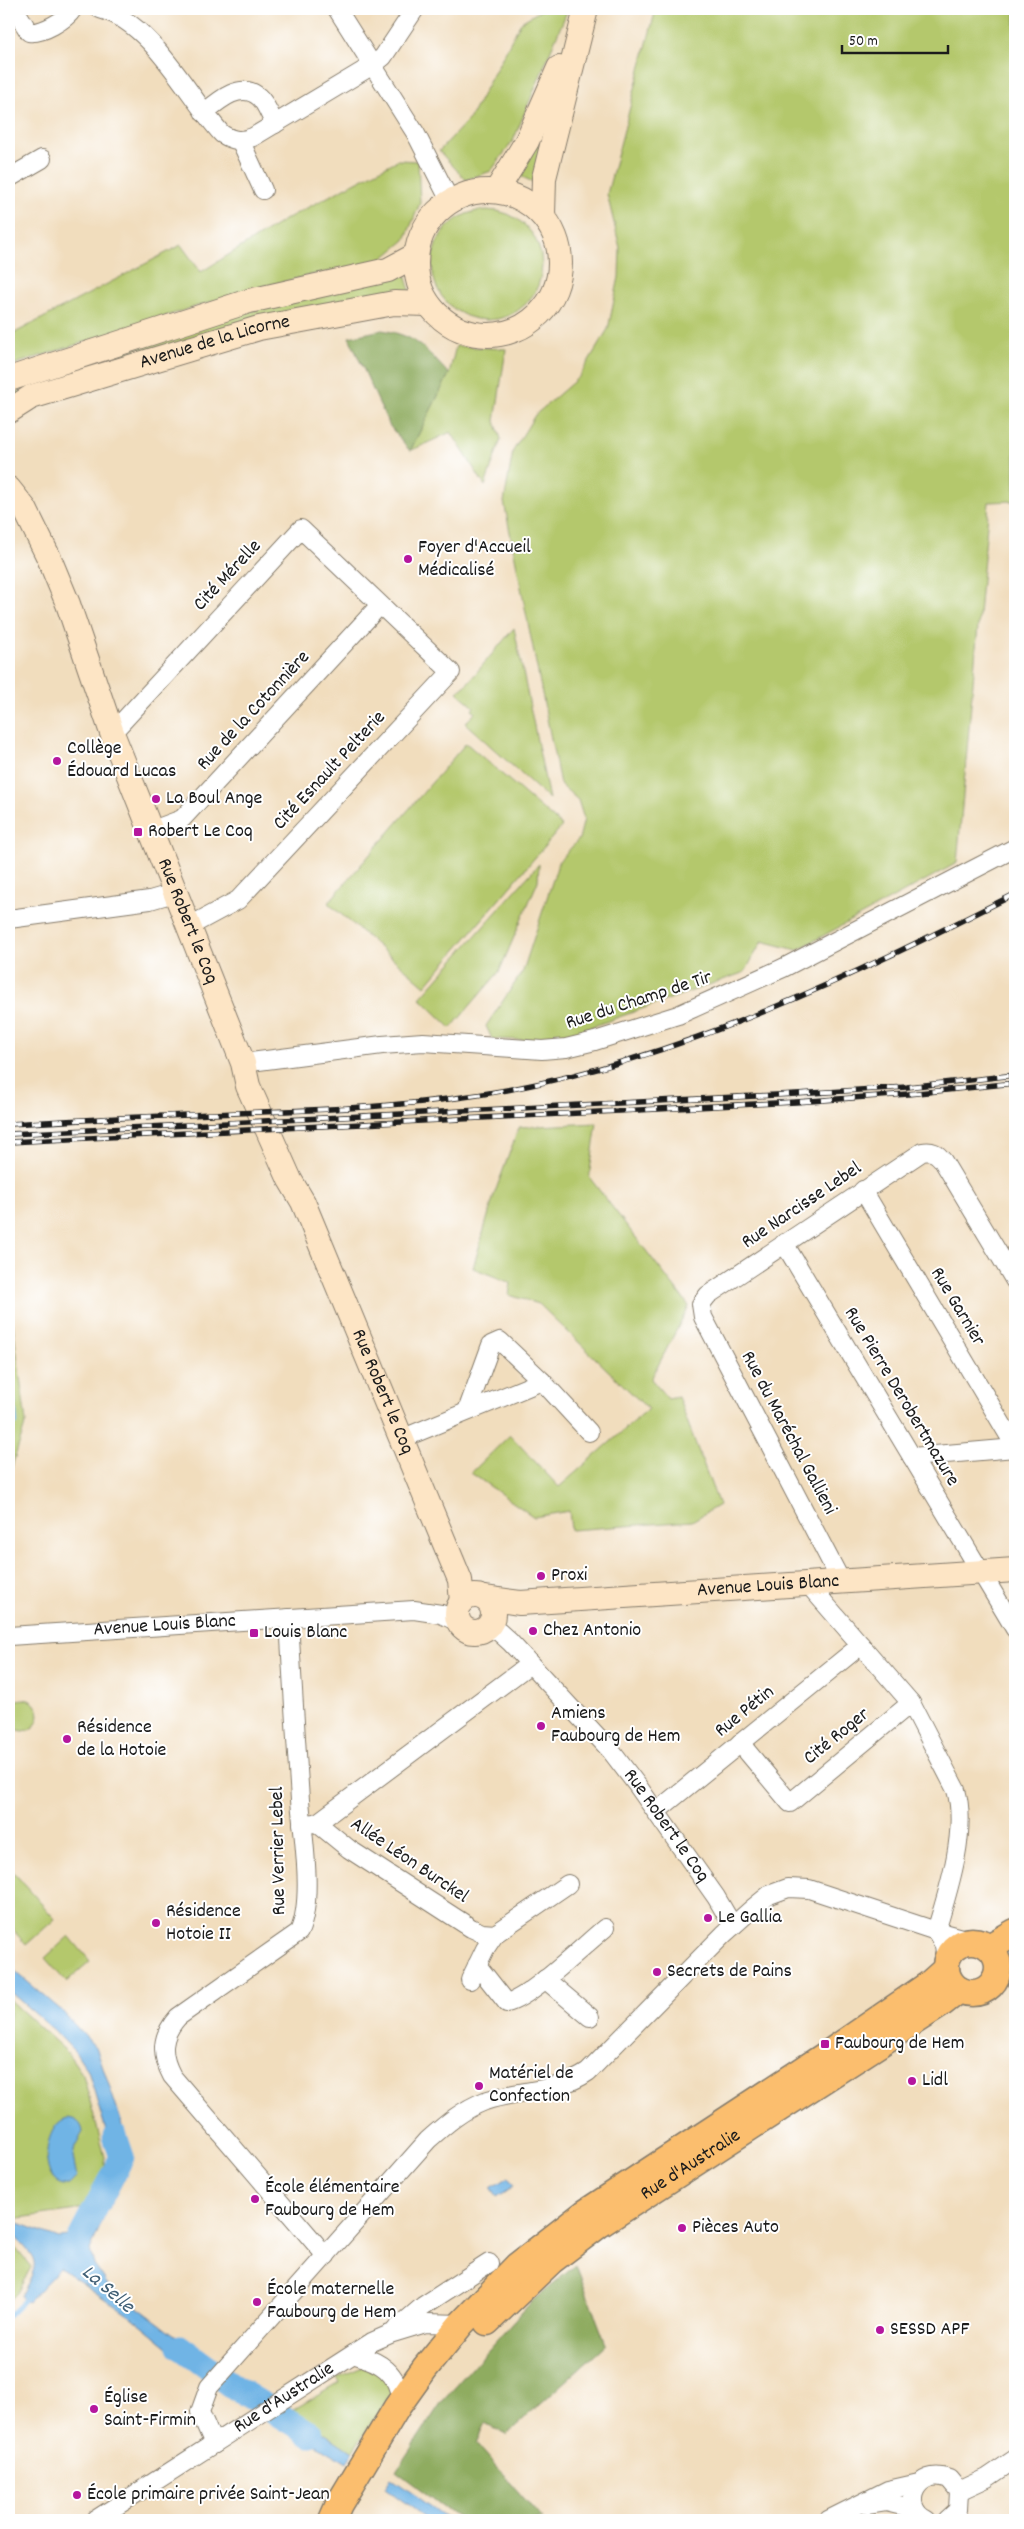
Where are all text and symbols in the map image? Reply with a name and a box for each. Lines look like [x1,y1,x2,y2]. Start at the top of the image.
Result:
scale bar [842,22,948,54]
text: 50 m [849,31,878,53]
street label: Avenue de la Licorne [136,308,293,377]
street label: Cité Mérelle [187,534,269,618]
place label: Foyer d'Accueil Médicalisé [418,534,531,585]
marker: Foyer d'Accueil Médicalisé [402,553,414,565]
street label: Rue de la Cotonnière [191,645,317,777]
street label: Cité Esnault Pelterie [267,705,393,837]
place label: Collège Édouard Lucas [67,735,176,786]
marker: Collège Édouard Lucas [51,755,63,767]
place label: La Boul Ange [166,785,262,813]
marker: La Boul Ange [150,793,162,805]
place label: Robert Le Coq [148,818,253,846]
marker: Robert Le Coq [132,826,144,838]
street label: Rue Robert le Coq [149,854,224,989]
street label: Rue du Champ de Tir [562,964,716,1038]
street label: Rue Narcisse Lebel [736,1155,868,1257]
street label: Rue Garnier [922,1262,992,1352]
street label: Rue Pierre Derobertmazure [836,1302,966,1492]
street label: Rue Robert le Coq [343,1325,420,1459]
street label: Rue du Maréchal Gallieni [733,1346,843,1520]
place label: Proxi [551,1562,588,1590]
street label: Avenue Louis Blanc [696,1568,840,1605]
marker: Proxi [535,1570,547,1582]
street label: Avenue Louis Blanc [93,1607,237,1645]
place label: Chez Antonio [543,1617,641,1645]
place label: Louis Blanc [264,1619,347,1647]
marker: Chez Antonio [527,1625,539,1637]
marker: Louis Blanc [248,1627,260,1639]
street label: Rue Pétin [709,1679,781,1745]
place label: Amiens Faubourg de Hem [551,1700,680,1751]
street label: Cité Roger [798,1701,876,1772]
place label: Résidence de la Hotoie [77,1714,167,1765]
marker: Amiens Faubourg de Hem [535,1720,547,1732]
marker: Résidence de la Hotoie [61,1733,73,1745]
street label: Rue Robert le Coq [616,1763,716,1888]
street label: Rue Verrier Lebel [264,1786,294,1916]
street label: Allée Léon Burckel [344,1811,474,1911]
place label: Résidence Hotoie II [166,1898,241,1949]
place label: Le Gallia [718,1904,782,1932]
marker: Le Gallia [702,1912,714,1924]
marker: Résidence Hotoie II [150,1917,162,1929]
place label: Secrets de Pains [667,1958,792,1986]
marker: Secrets de Pains [651,1966,663,1978]
place label: Faubourg de Hem [835,2030,964,2058]
marker: Faubourg de Hem [819,2038,831,2050]
place label: Matériel de Confection [489,2060,574,2111]
place label: Lidl [922,2067,948,2095]
marker: Lidl [906,2075,918,2087]
marker: Matériel de Confection [473,2080,485,2092]
street label: Rue d'Australie [635,2122,747,2208]
place label: École élémentaire Faubourg de Hem [265,2174,400,2225]
marker: École élémentaire Faubourg de Hem [249,2193,261,2205]
place label: Pièces Auto [692,2214,779,2242]
marker: Pièces Auto [676,2222,688,2234]
water label: La Selle [74,2259,141,2322]
place label: École maternelle Faubourg de Hem [267,2276,396,2327]
marker: École maternelle Faubourg de Hem [251,2296,263,2308]
place label: SESSD APF [890,2316,969,2344]
marker: SESSD APF [874,2324,886,2336]
street label: Rue d'Australie [229,2356,340,2441]
place label: Église Saint-Firmin [104,2384,196,2435]
marker: Église Saint-Firmin [88,2403,100,2415]
place label: École primaire privée Saint-Jean [87,2481,330,2509]
marker: École primaire privée Saint-Jean [71,2489,83,2501]

